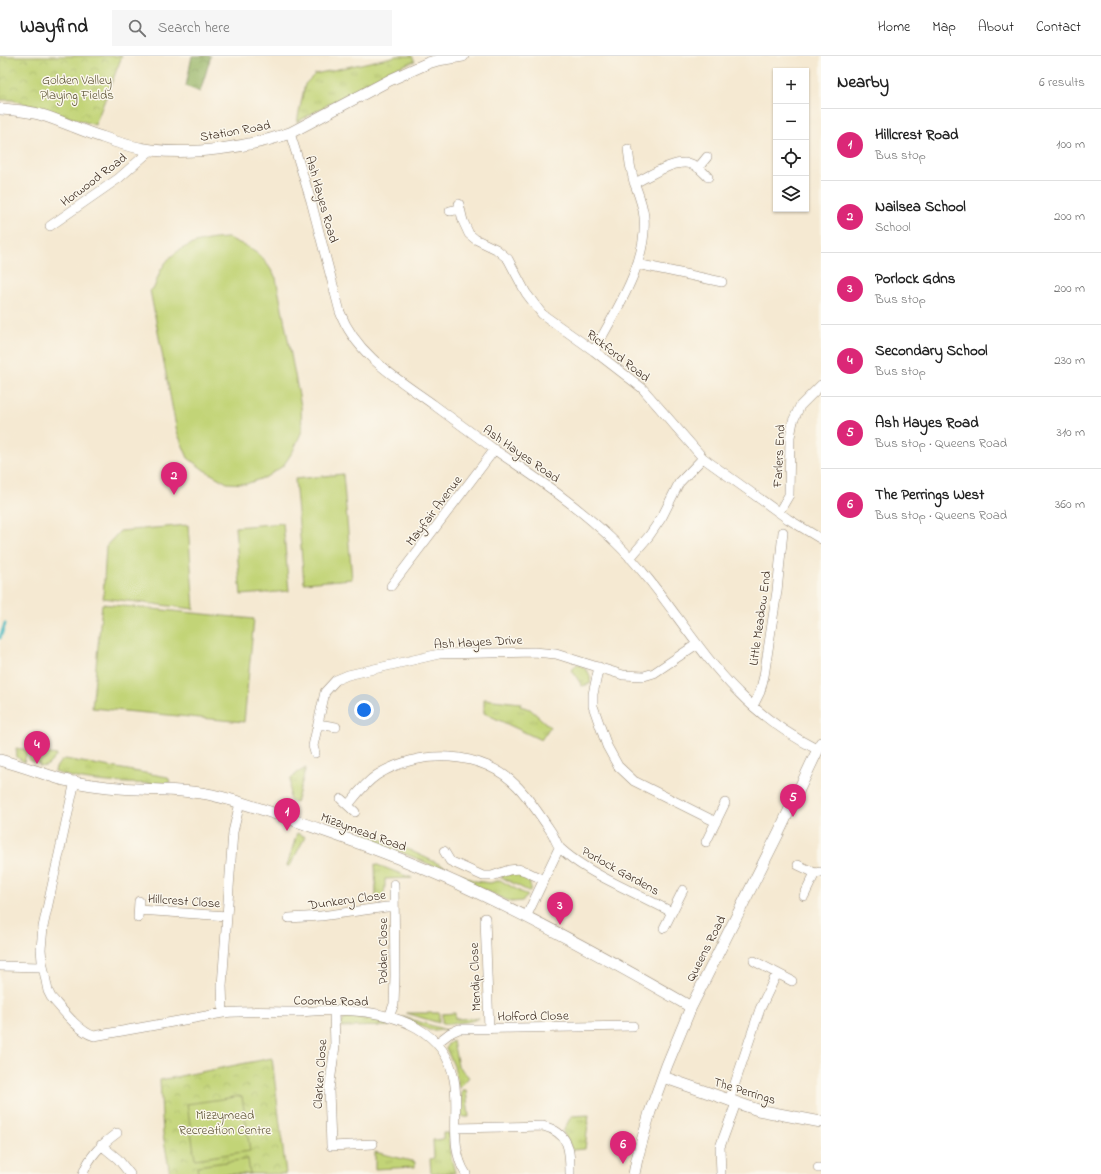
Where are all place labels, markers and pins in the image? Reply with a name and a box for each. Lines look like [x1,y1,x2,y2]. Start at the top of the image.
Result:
pin: 2 [161,462,187,495]
pin: 4 [24,731,50,764]
pin: 5 [780,784,806,817]
pin: 1 [274,798,300,831]
pin: 3 [547,892,573,925]
pin: 6 [610,1131,636,1164]

